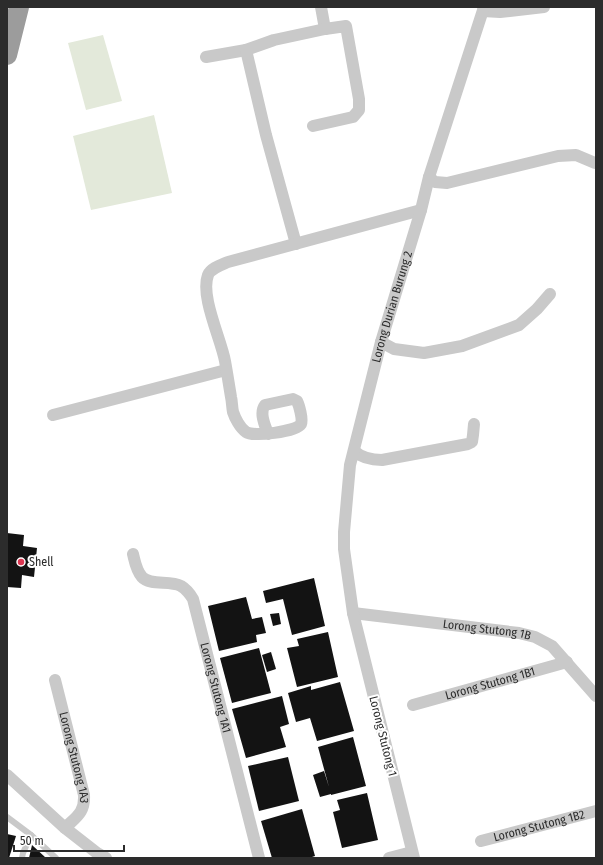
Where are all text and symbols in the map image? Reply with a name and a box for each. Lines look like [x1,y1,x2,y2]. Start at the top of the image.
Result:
street label: Lorong Durian Burung 2 [369,250,415,364]
place label: Shell [29,555,54,569]
marker: Shell [16,557,26,567]
street label: Lorong Stutong 1B [442,617,533,643]
street label: Lorong Stutong 1A1 [197,641,234,734]
street label: Lorong Stutong 1B1 [443,664,537,703]
street label: Lorong Stutong 1 [366,695,400,777]
street label: Lorong Stutong 1A3 [56,710,92,804]
street label: Lorong Stutong 1B2 [492,807,586,844]
scale bar [14,827,124,853]
text: 50 m [20,834,44,848]

